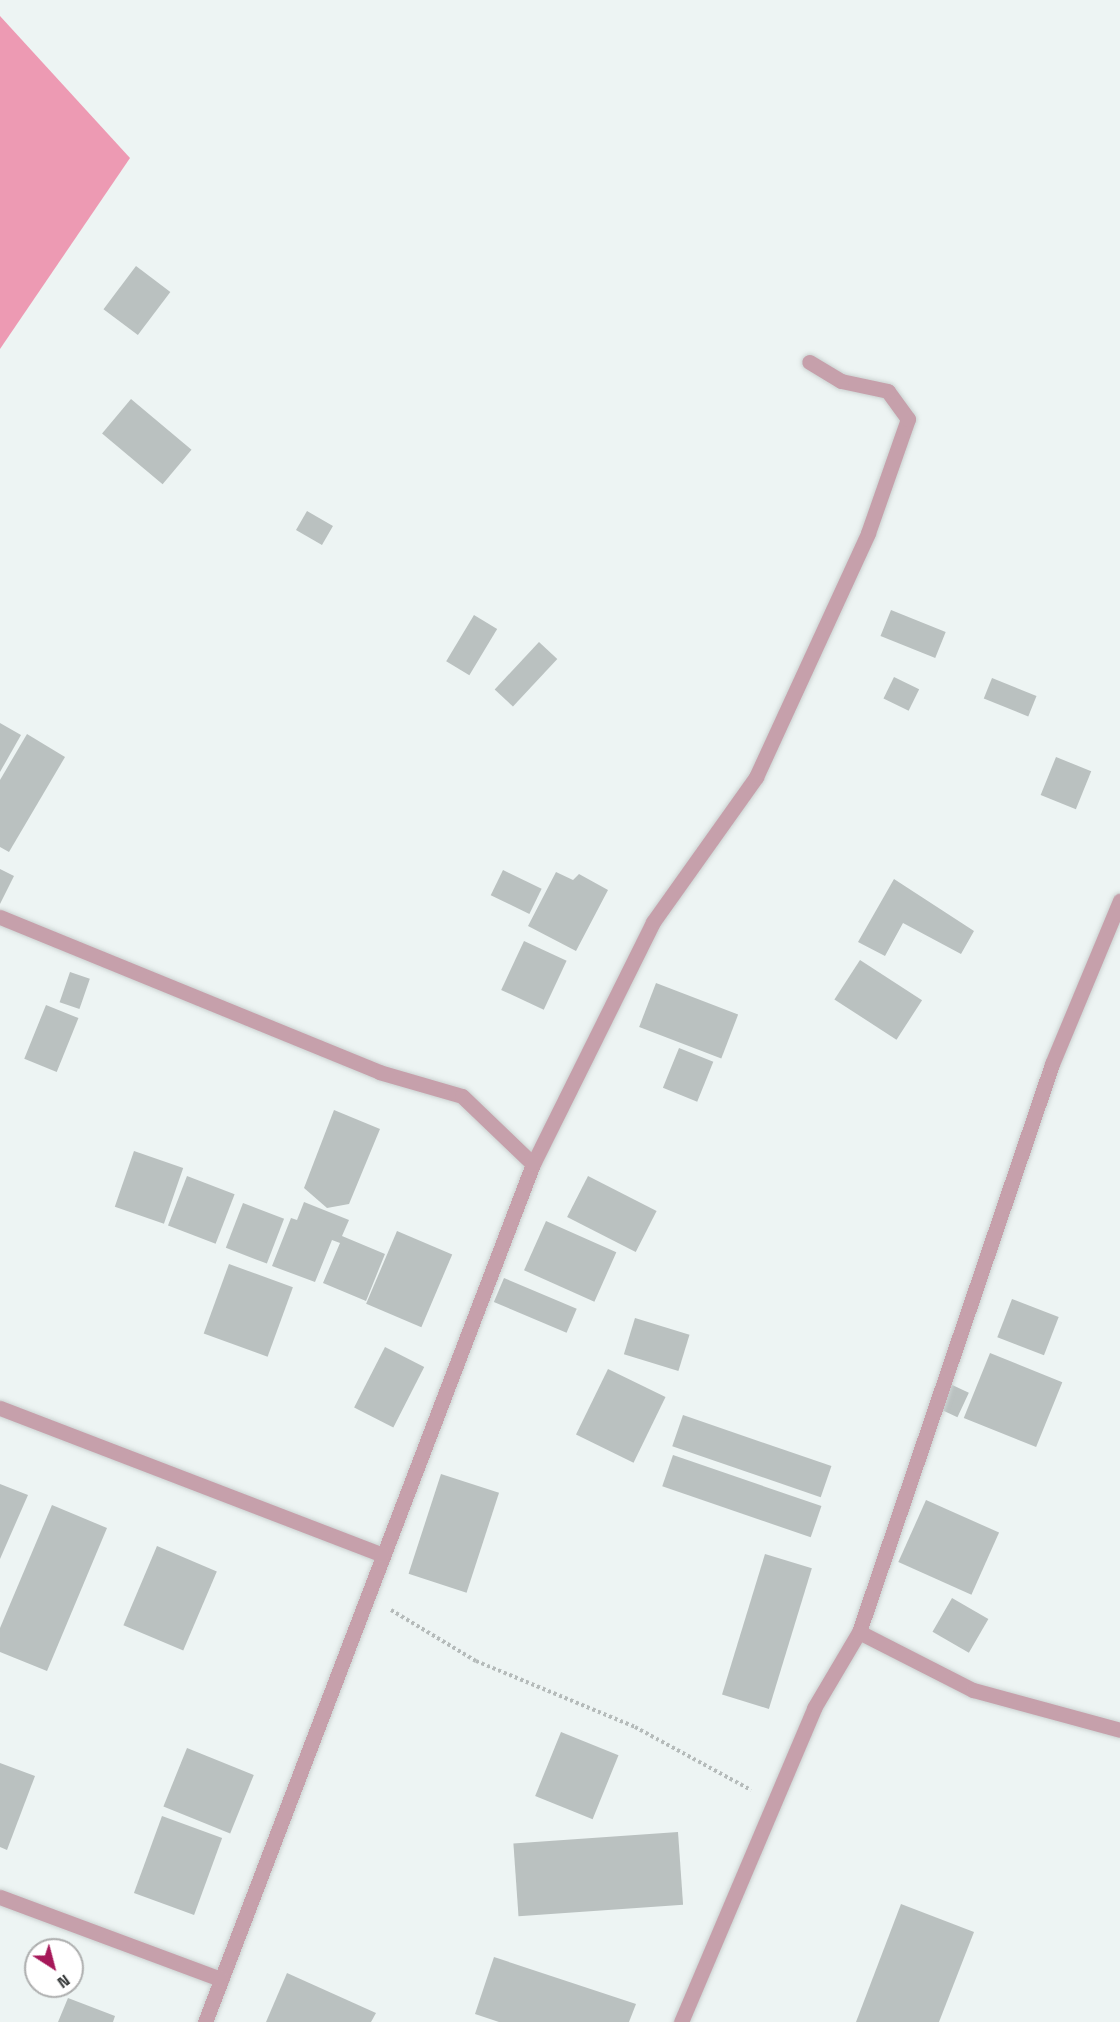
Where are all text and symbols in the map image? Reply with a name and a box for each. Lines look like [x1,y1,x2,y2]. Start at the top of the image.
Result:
north arrow [24,1938,84,1998]
text: N [53,1970,74,1993]

